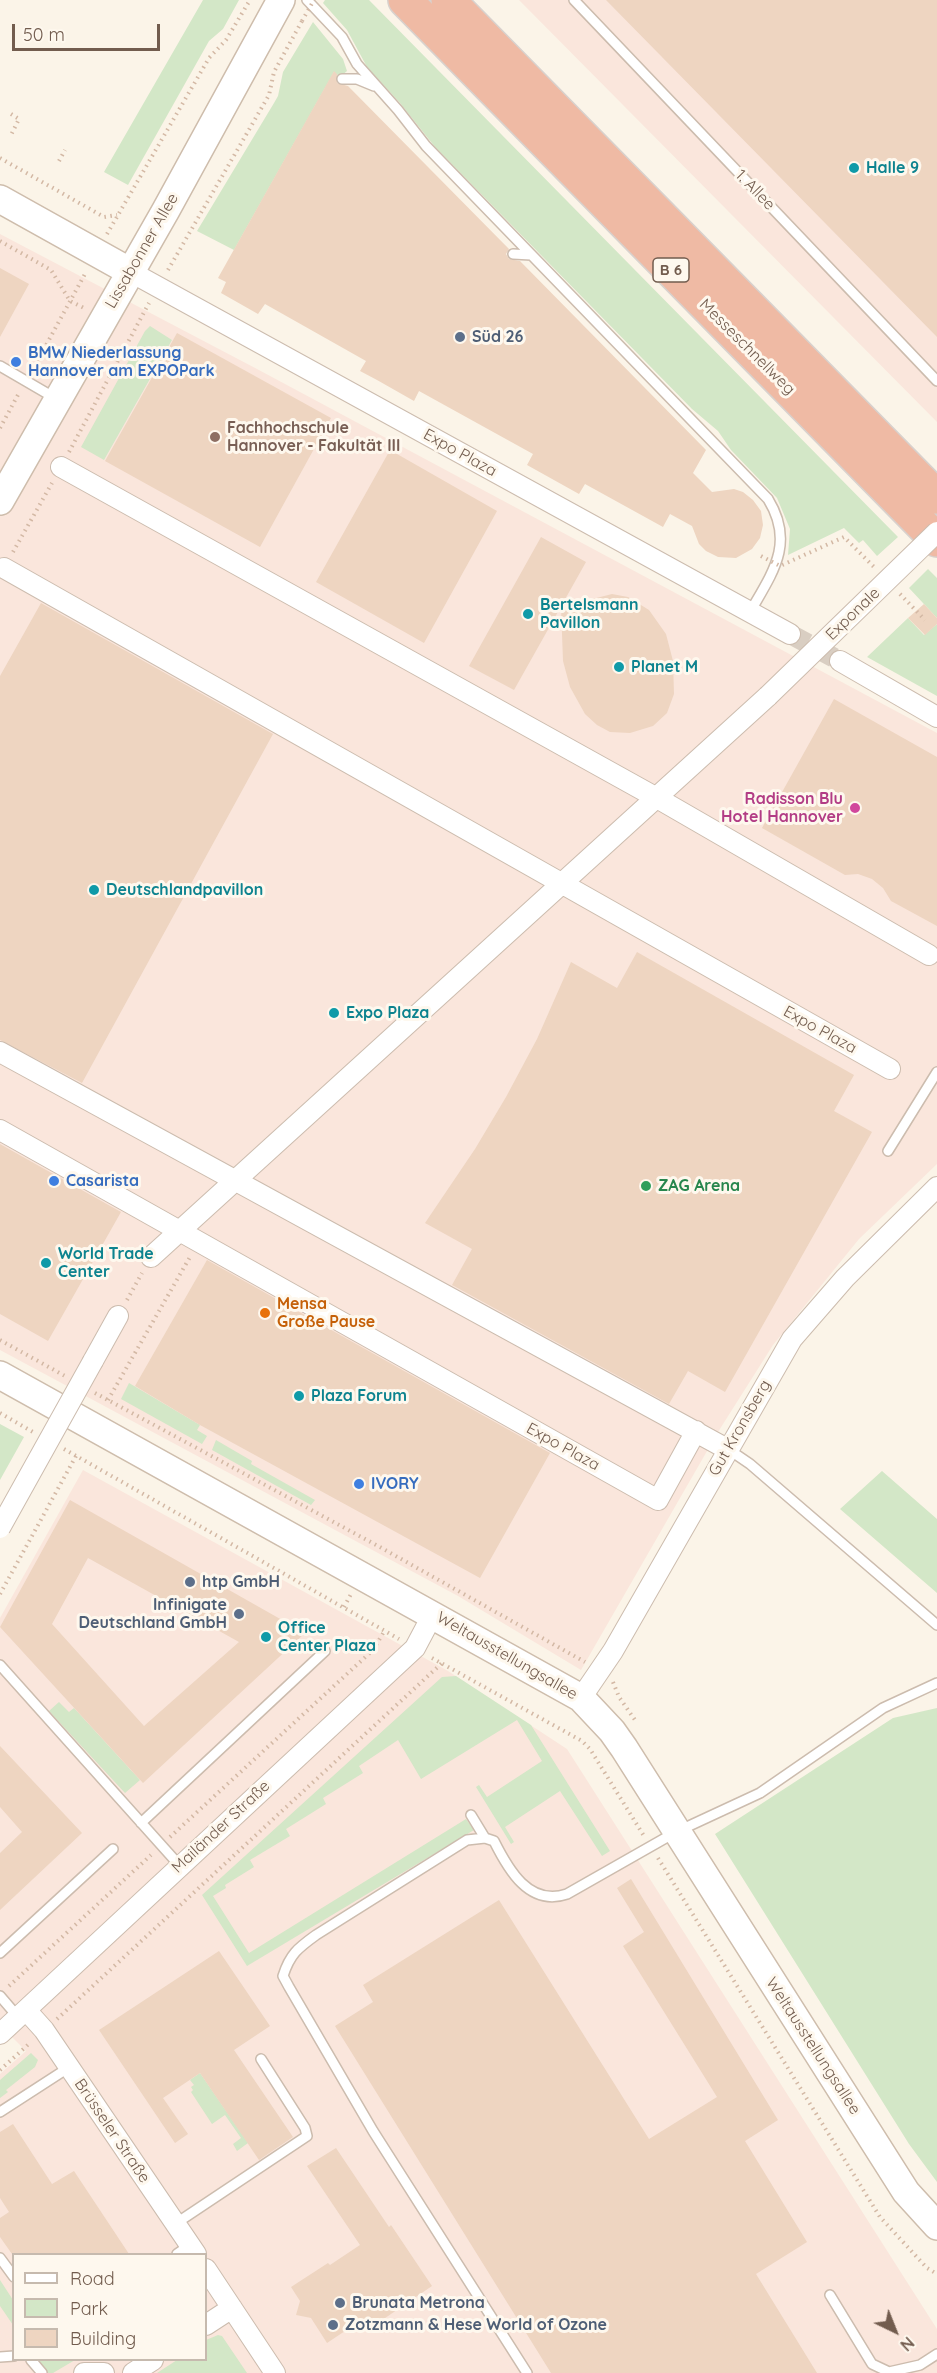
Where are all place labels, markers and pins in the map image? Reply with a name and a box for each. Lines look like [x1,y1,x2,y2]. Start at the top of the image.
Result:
place label: Halle 9 [866,158,919,178]
marker: Halle 9 [847,161,861,175]
place label: Süd 26 [472,327,523,347]
marker: Süd 26 [453,330,467,344]
place label: BMW Niederlassung Hannover am EXPOPark [28,343,215,381]
marker: BMW Niederlassung Hannover am EXPOPark [9,355,23,369]
place label: Fachhochschule Hannover - Fakultät III [227,418,400,456]
marker: Fachhochschule Hannover - Fakultät III [208,430,222,444]
place label: Bertelsmann Pavillon [540,595,639,633]
marker: Bertelsmann Pavillon [521,607,535,621]
place label: Planet M [631,657,698,677]
marker: Planet M [612,660,626,674]
place label: Radisson Blu Hotel Hannover [721,789,843,827]
marker: Radisson Blu Hotel Hannover [848,801,862,815]
place label: Deutschlandpavillon [106,880,263,900]
marker: Deutschlandpavillon [87,883,101,897]
place label: Expo Plaza [346,1003,429,1023]
marker: Expo Plaza [327,1006,341,1020]
place label: Casarista [66,1171,139,1191]
marker: Casarista [47,1174,61,1188]
place label: ZAG Arena [658,1176,740,1196]
marker: ZAG Arena [639,1179,653,1193]
place label: World Trade Center [58,1244,154,1282]
marker: World Trade Center [39,1256,53,1270]
place label: Mensa Große Pause [277,1294,375,1332]
marker: Mensa Große Pause [258,1306,272,1320]
place label: Plaza Forum [311,1386,407,1406]
marker: Plaza Forum [292,1389,306,1403]
place label: IVORY [371,1474,418,1494]
marker: IVORY [352,1477,366,1491]
place label: htp GmbH [202,1572,280,1592]
marker: htp GmbH [183,1575,197,1589]
place label: Infinigate Deutschland GmbH [78,1595,227,1633]
marker: Infinigate Deutschland GmbH [232,1607,246,1621]
place label: Office Center Plaza [278,1618,376,1656]
marker: Office Center Plaza [259,1630,273,1644]
place label: Brunata Metrona [352,2293,485,2313]
marker: Brunata Metrona [333,2296,347,2310]
place label: Zotzmann & Hese World of Ozone [345,2315,607,2335]
marker: Zotzmann & Hese World of Ozone [326,2318,340,2332]

